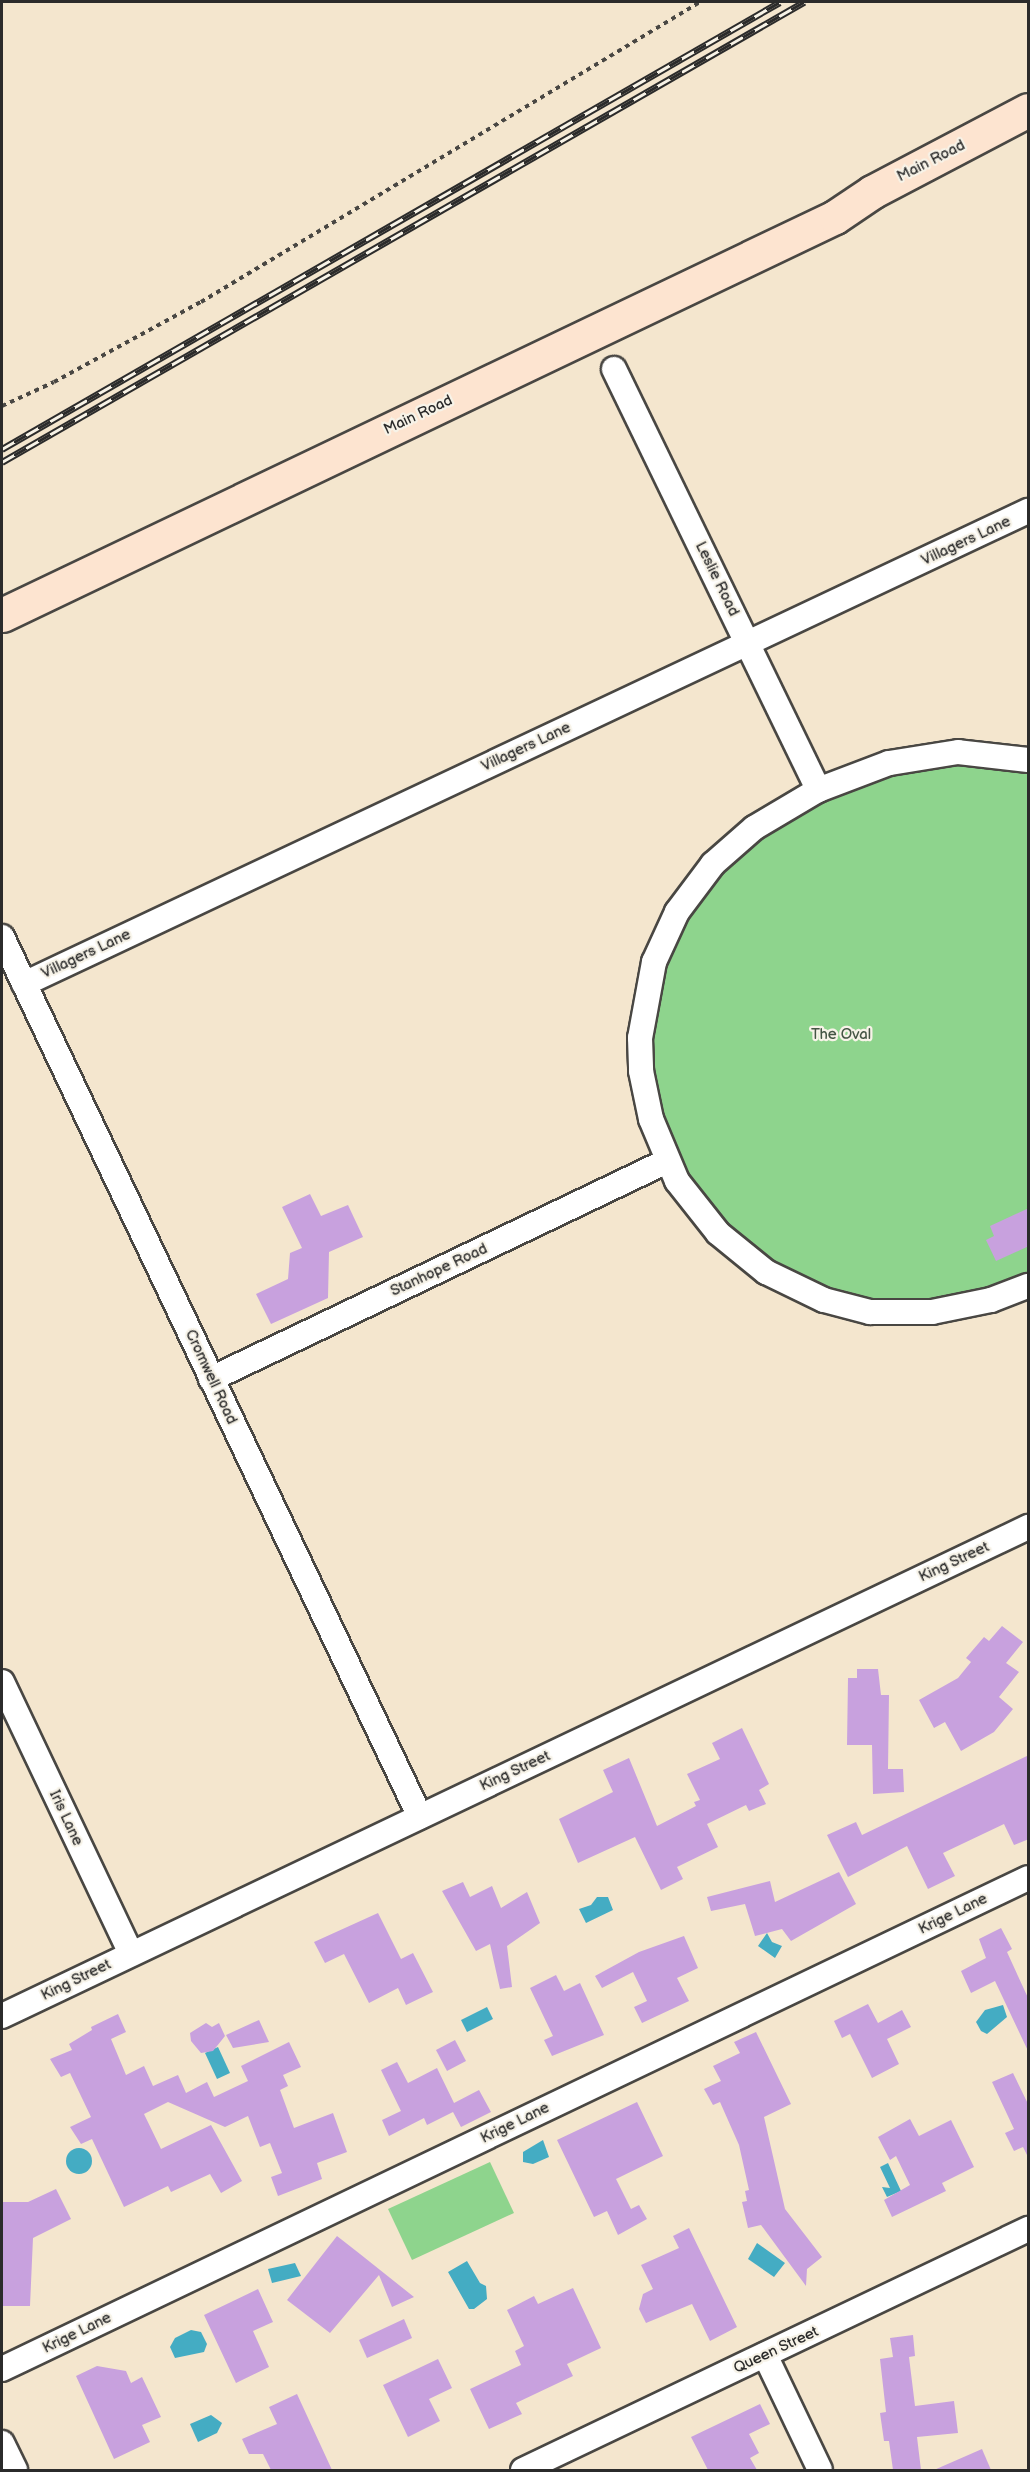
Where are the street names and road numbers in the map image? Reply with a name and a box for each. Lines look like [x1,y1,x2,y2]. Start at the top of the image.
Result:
street label: Main Road [894,136,968,186]
street label: Main Road [381,391,455,439]
street label: Villagers Lane [919,512,1013,570]
street label: Leslie Road [691,539,743,619]
street label: Villagers Lane [479,718,573,776]
street label: Villagers Lane [39,925,133,983]
street label: Stanhope Road [388,1240,490,1300]
street label: Cromwell Road [181,1327,241,1427]
street label: King Street [916,1538,992,1586]
street label: King Street [477,1747,553,1795]
street label: Iris Lane [45,1787,87,1849]
street label: Krige Lane [916,1890,990,1938]
street label: King Street [38,1955,114,2005]
street label: Krige Lane [478,2099,552,2147]
street label: Krige Lane [40,2309,114,2357]
street label: Queen Street [731,2323,821,2377]

